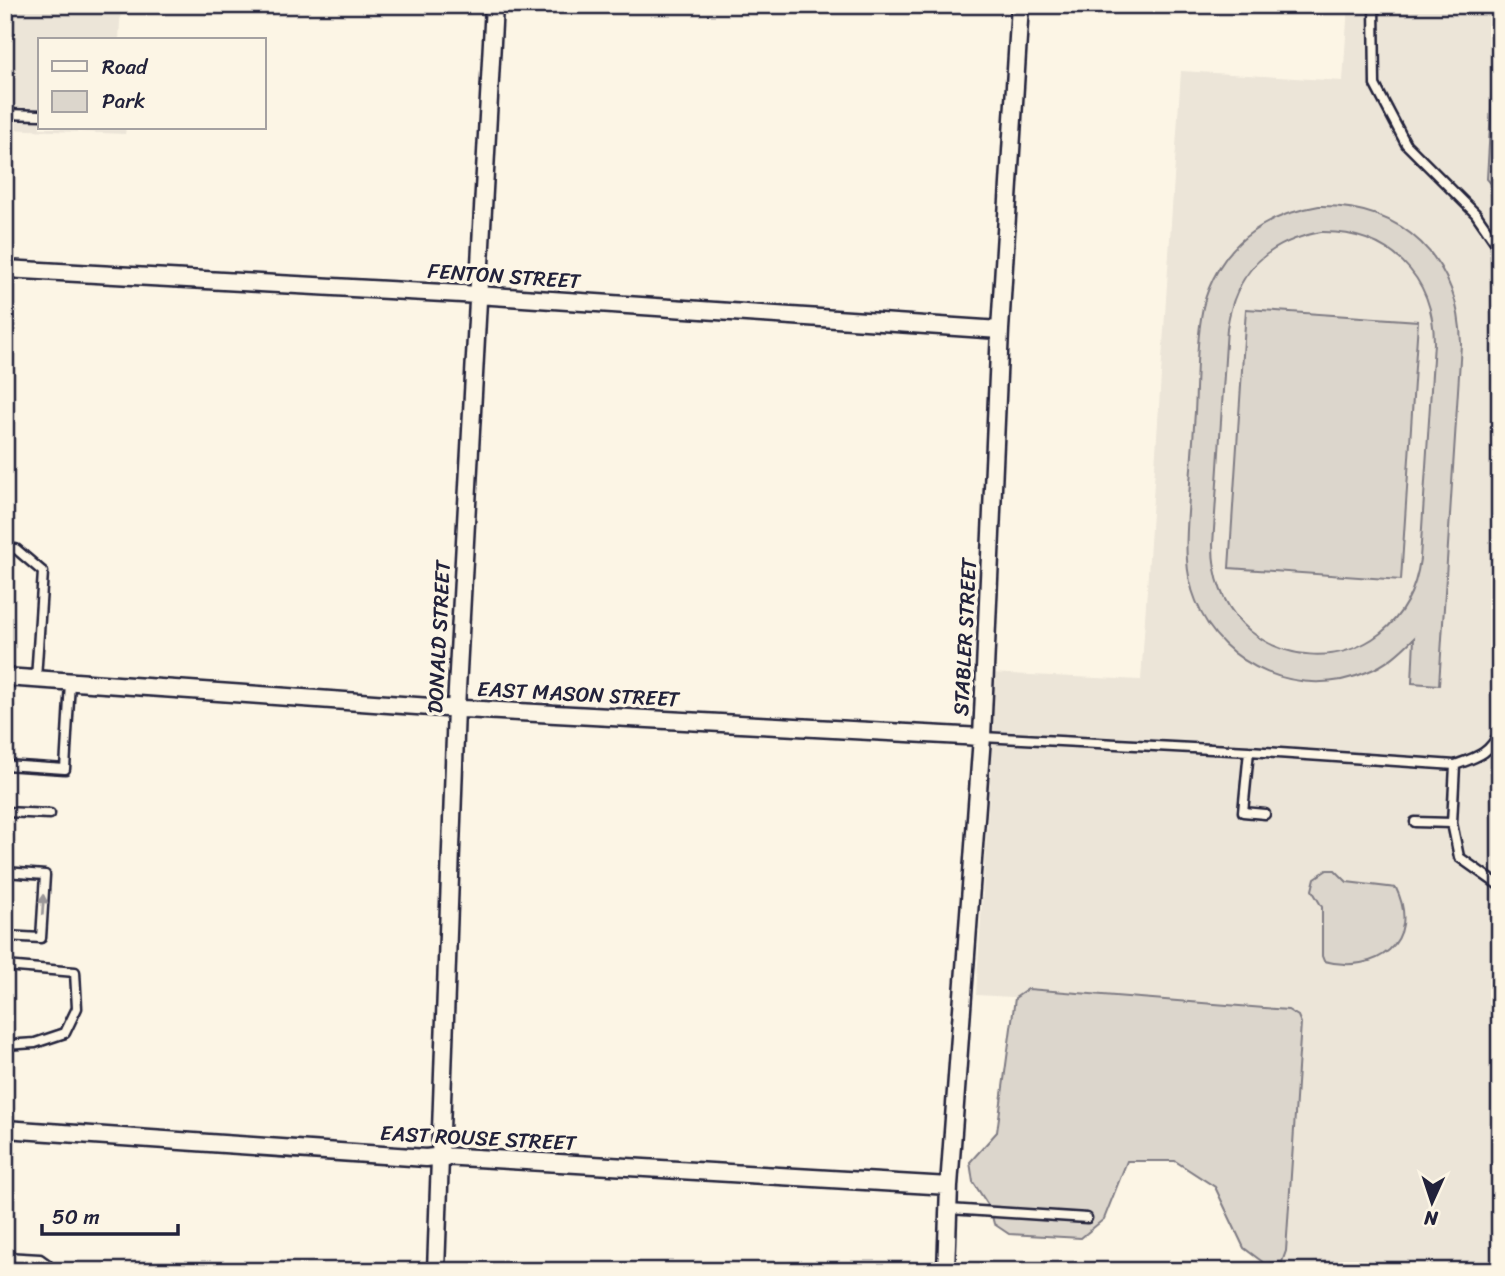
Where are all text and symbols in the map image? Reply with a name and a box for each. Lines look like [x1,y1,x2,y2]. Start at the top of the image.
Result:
legend [38,38,266,130]
text: Road [102,48,149,86]
text: Park [102,82,145,120]
street label: FENTON STREET [427,252,583,300]
street label: STABLER STREET [942,556,988,717]
street label: DONALD STREET [416,558,462,714]
street label: EAST MASON STREET [476,670,681,718]
one-way arrow [38,893,49,915]
street label: EAST ROUSE STREET [379,1114,579,1162]
north arrow [1396,1168,1466,1238]
scale bar [42,1192,178,1236]
text: 50 m [52,1198,100,1236]
text: N [1423,1202,1440,1235]

